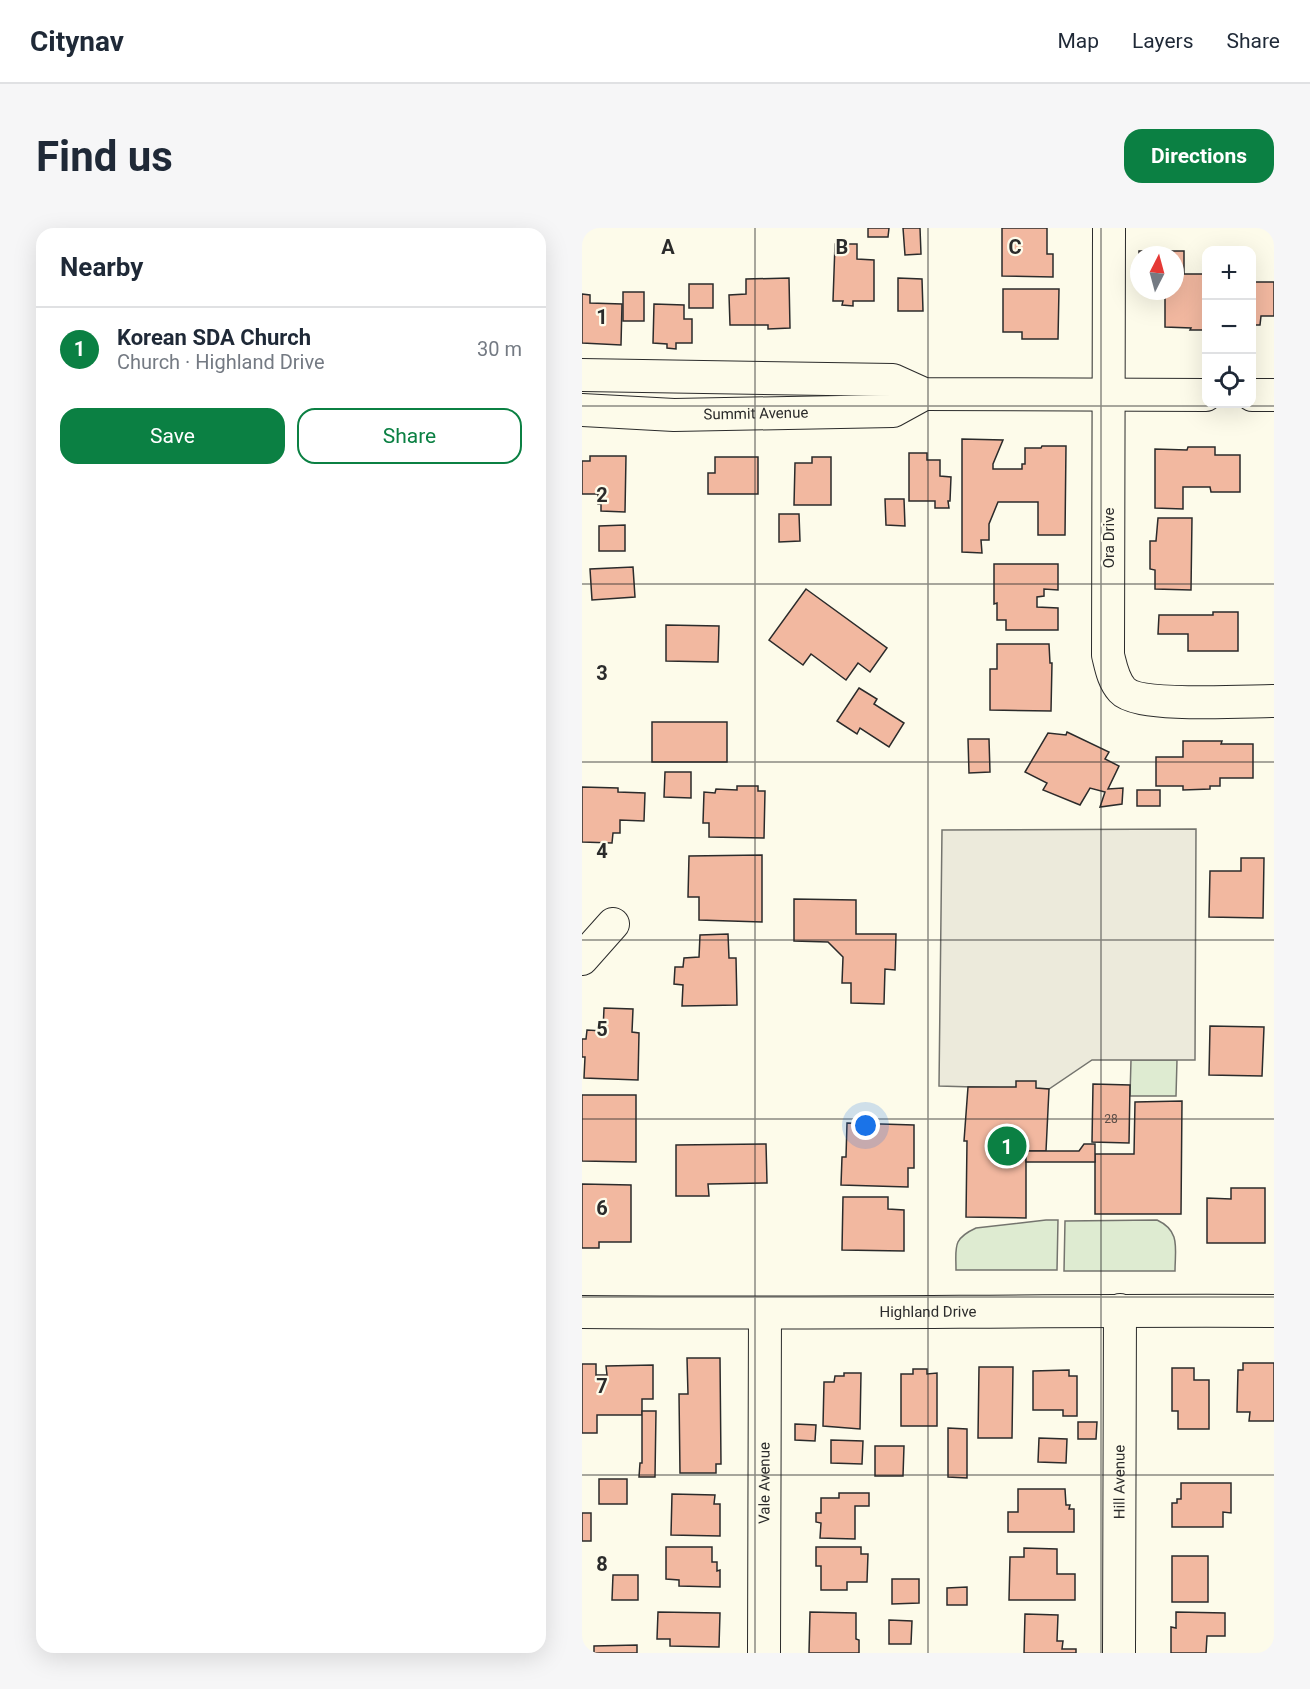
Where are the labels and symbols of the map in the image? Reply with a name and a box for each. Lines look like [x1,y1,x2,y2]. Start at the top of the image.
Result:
text: A [661,235,675,259]
text: B [836,235,848,259]
text: C [1008,235,1022,259]
north arrow [1130,246,1184,300]
text: 1 [596,305,608,329]
street label: Summit Avenue [703,404,808,423]
text: 2 [596,483,608,507]
street label: Ora Drive [1100,508,1118,568]
text: 3 [596,661,608,685]
text: 4 [596,839,608,863]
text: 5 [596,1017,608,1041]
your location [851,1111,880,1140]
house number: 28 [1104,1112,1118,1126]
pin: 1 [988,1124,1026,1168]
text: 6 [596,1196,608,1220]
street label: Highland Drive [879,1303,977,1321]
text: 7 [596,1374,608,1398]
street label: Vale Avenue [755,1442,774,1524]
street label: Hill Avenue [1110,1445,1129,1519]
text: 8 [596,1552,608,1576]

